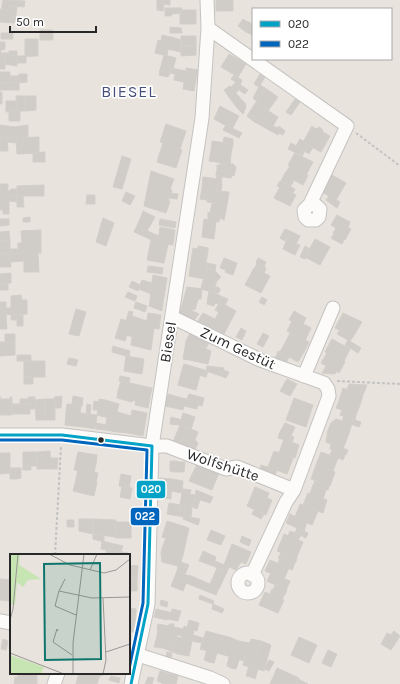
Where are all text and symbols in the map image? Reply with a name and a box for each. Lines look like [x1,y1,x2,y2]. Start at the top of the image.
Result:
scale bar [10,8,96,34]
legend [252,8,392,60]
text: 50 m [16,15,44,29]
text: 020 [288,17,309,31]
text: 022 [288,37,309,51]
district label: BIESEL [101,82,157,101]
street label: Biesel [156,320,180,364]
street label: Zum Gestüt [197,323,279,373]
unlabelled marker [96,435,106,445]
street label: Wolfshütte [185,445,261,485]
line badge: 020 [136,480,166,499]
text: 020 [141,483,161,496]
line badge: 022 [130,507,160,526]
text: 022 [135,510,155,523]
inset map [10,554,130,674]

